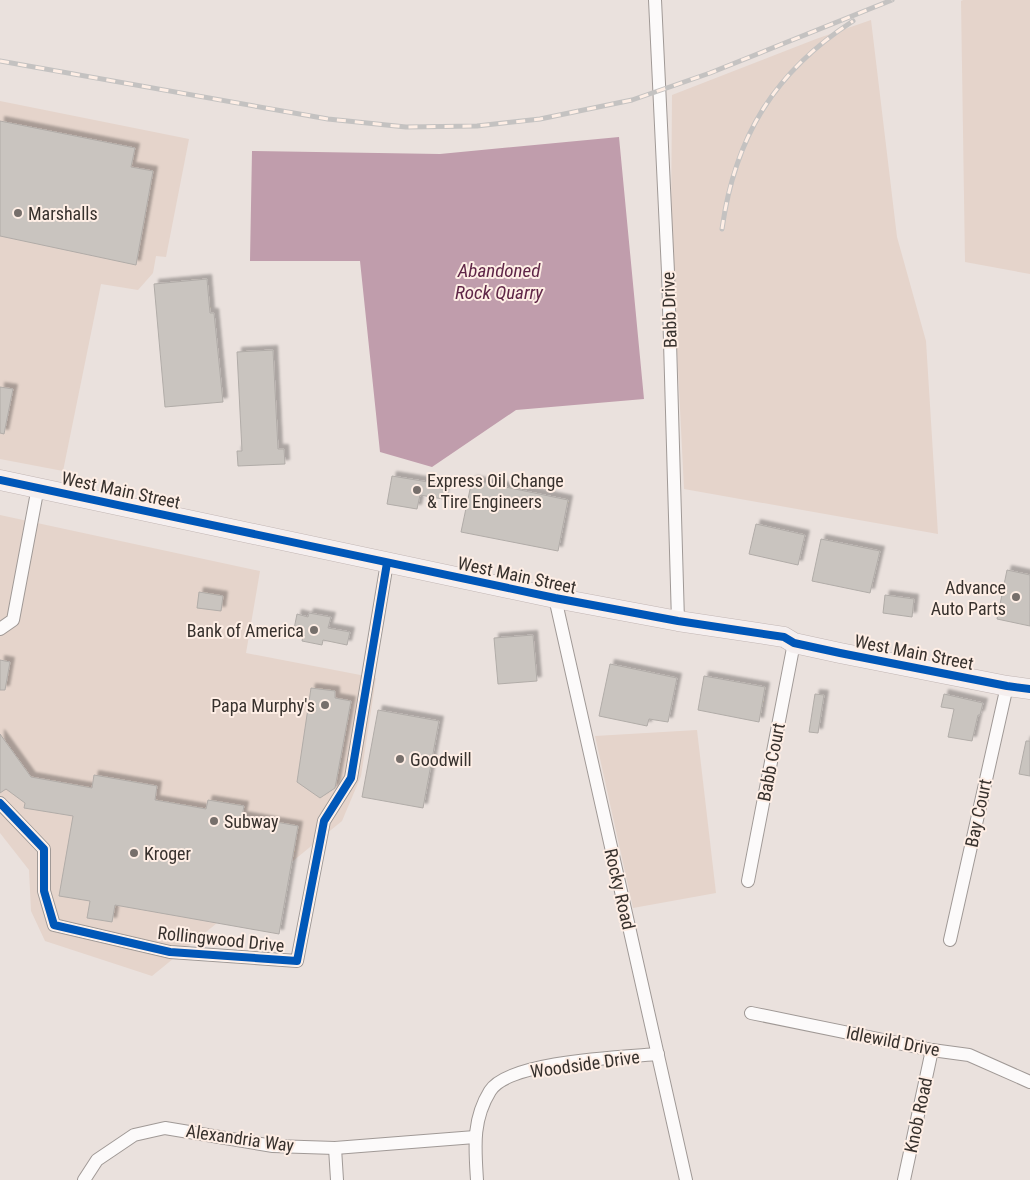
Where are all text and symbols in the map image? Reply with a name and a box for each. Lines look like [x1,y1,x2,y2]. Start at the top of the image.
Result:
place label: Marshalls [28,203,98,224]
marker: Marshalls [12,207,24,219]
water label: Abandoned Rock Quarry [455,259,544,304]
street label: Babb Drive [657,272,681,348]
street label: West Main Street [60,467,182,513]
place label: Express Oil Change & Tire Engineers [427,470,564,512]
marker: Express Oil Change & Tire Engineers [411,484,423,496]
street label: West Main Street [456,552,578,598]
place label: Advance Auto Parts [931,577,1006,619]
marker: Advance Auto Parts [1010,591,1022,603]
place label: Bank of America [187,620,304,641]
marker: Bank of America [308,624,320,636]
street label: West Main Street [853,630,975,674]
place label: Papa Murphy's [211,695,315,716]
marker: Papa Murphy's [319,699,331,711]
street label: Babb Court [753,721,789,803]
place label: Goodwill [410,749,472,770]
marker: Goodwill [394,753,406,765]
street label: Bay Court [961,777,995,849]
place label: Subway [224,811,279,832]
marker: Subway [208,815,220,827]
place label: Kroger [144,843,191,864]
street label: Rocky Road [600,846,640,932]
marker: Kroger [128,847,140,859]
street label: Rollingwood Drive [157,922,285,956]
street label: Idlewild Drive [844,1022,942,1060]
street label: Woodside Drive [529,1046,641,1082]
street label: Knob Road [900,1075,936,1155]
street label: Alexandria Way [185,1120,296,1156]

